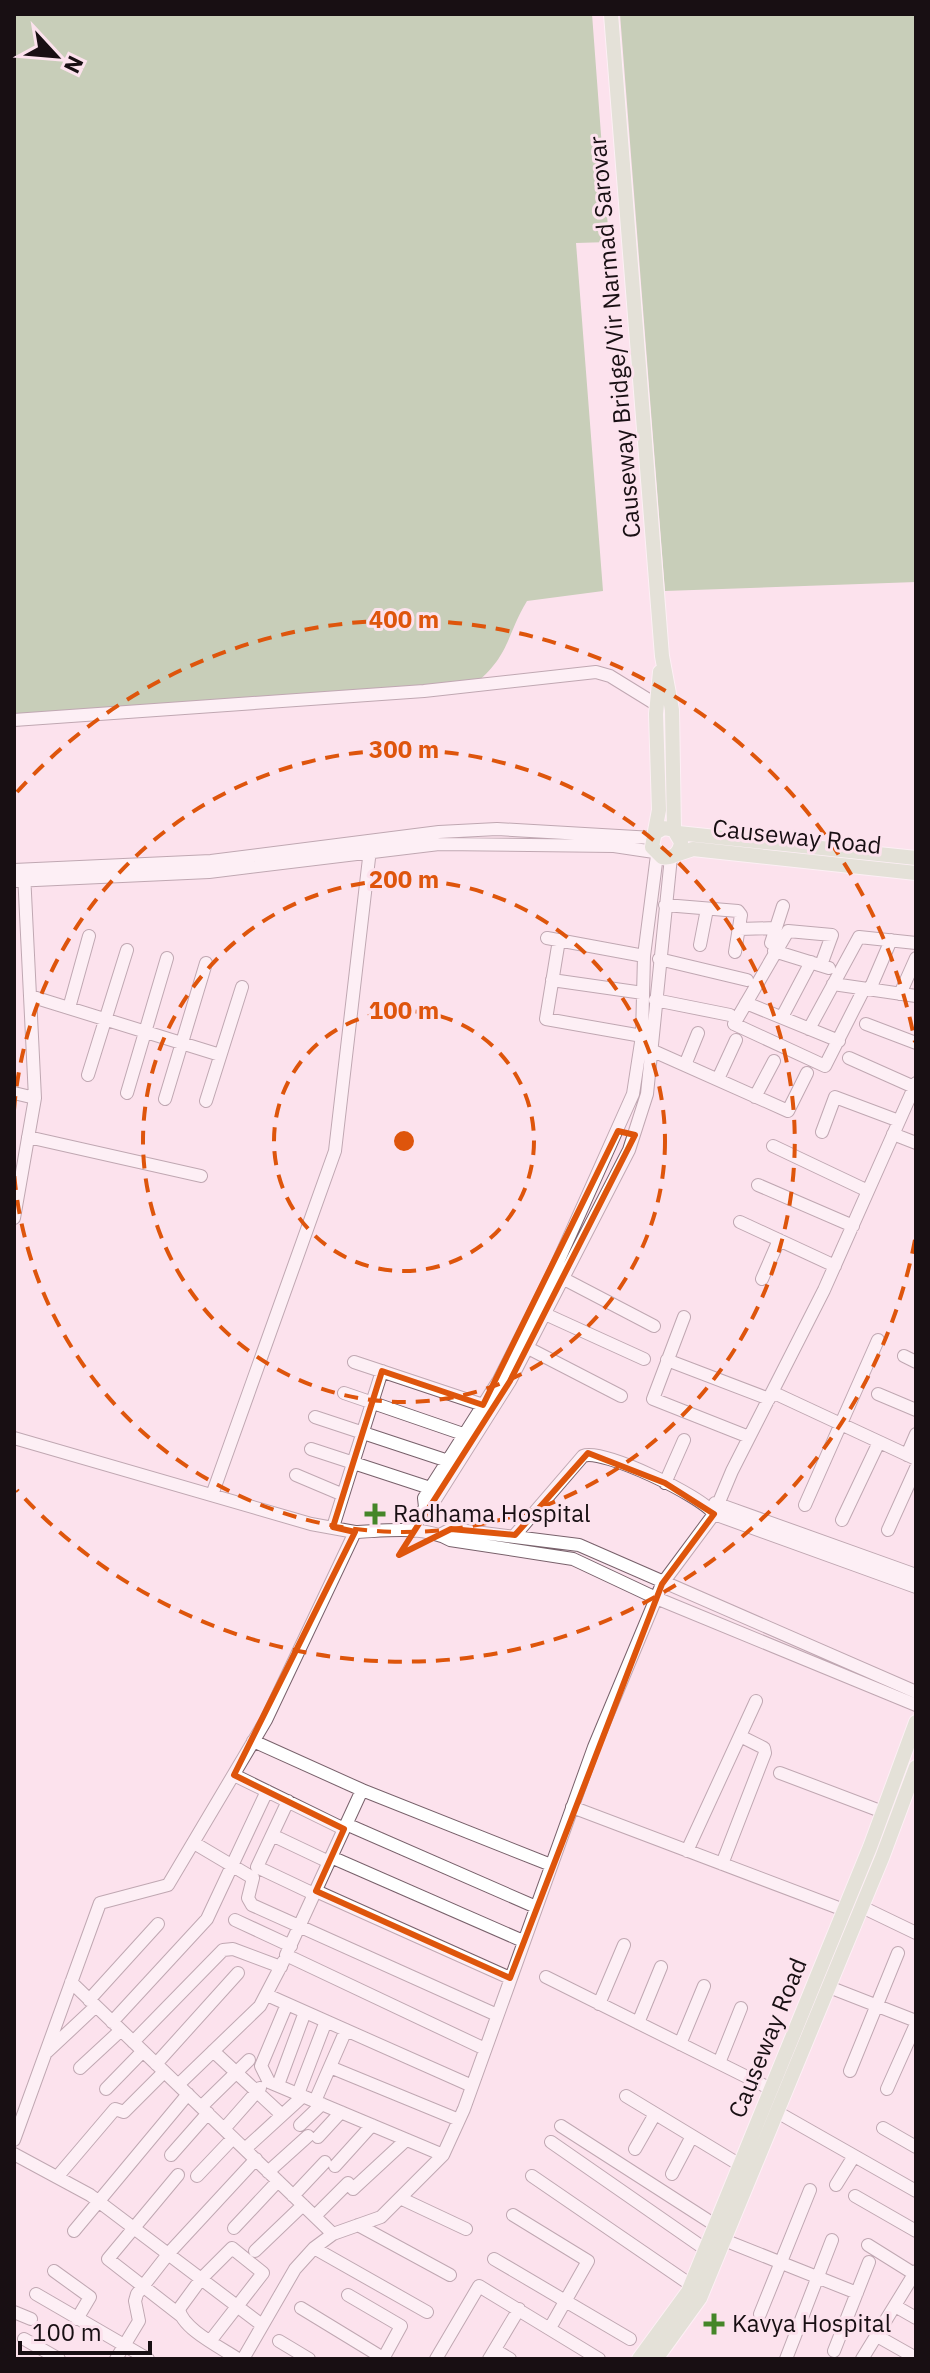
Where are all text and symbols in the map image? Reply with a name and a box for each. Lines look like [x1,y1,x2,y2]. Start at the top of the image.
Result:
north arrow [16,16,96,96]
text: N [58,51,91,79]
street label: Causeway Bridge/Vir Narmad Sarovar [580,135,648,539]
text: 400 m [369,603,439,635]
text: 300 m [369,733,439,765]
street label: Causeway Road [711,811,883,861]
text: 200 m [369,863,439,895]
text: 100 m [369,994,439,1026]
centre of rings [390,1127,418,1155]
place label: Radhama Hospital [393,1497,591,1529]
marker: Radhama Hospital [364,1503,386,1525]
street label: Causeway Road [720,1953,814,2122]
scale bar [20,2305,150,2355]
place label: Kavya Hospital [732,2307,891,2339]
marker: Kavya Hospital [703,2313,725,2335]
text: 100 m [32,2316,102,2348]

